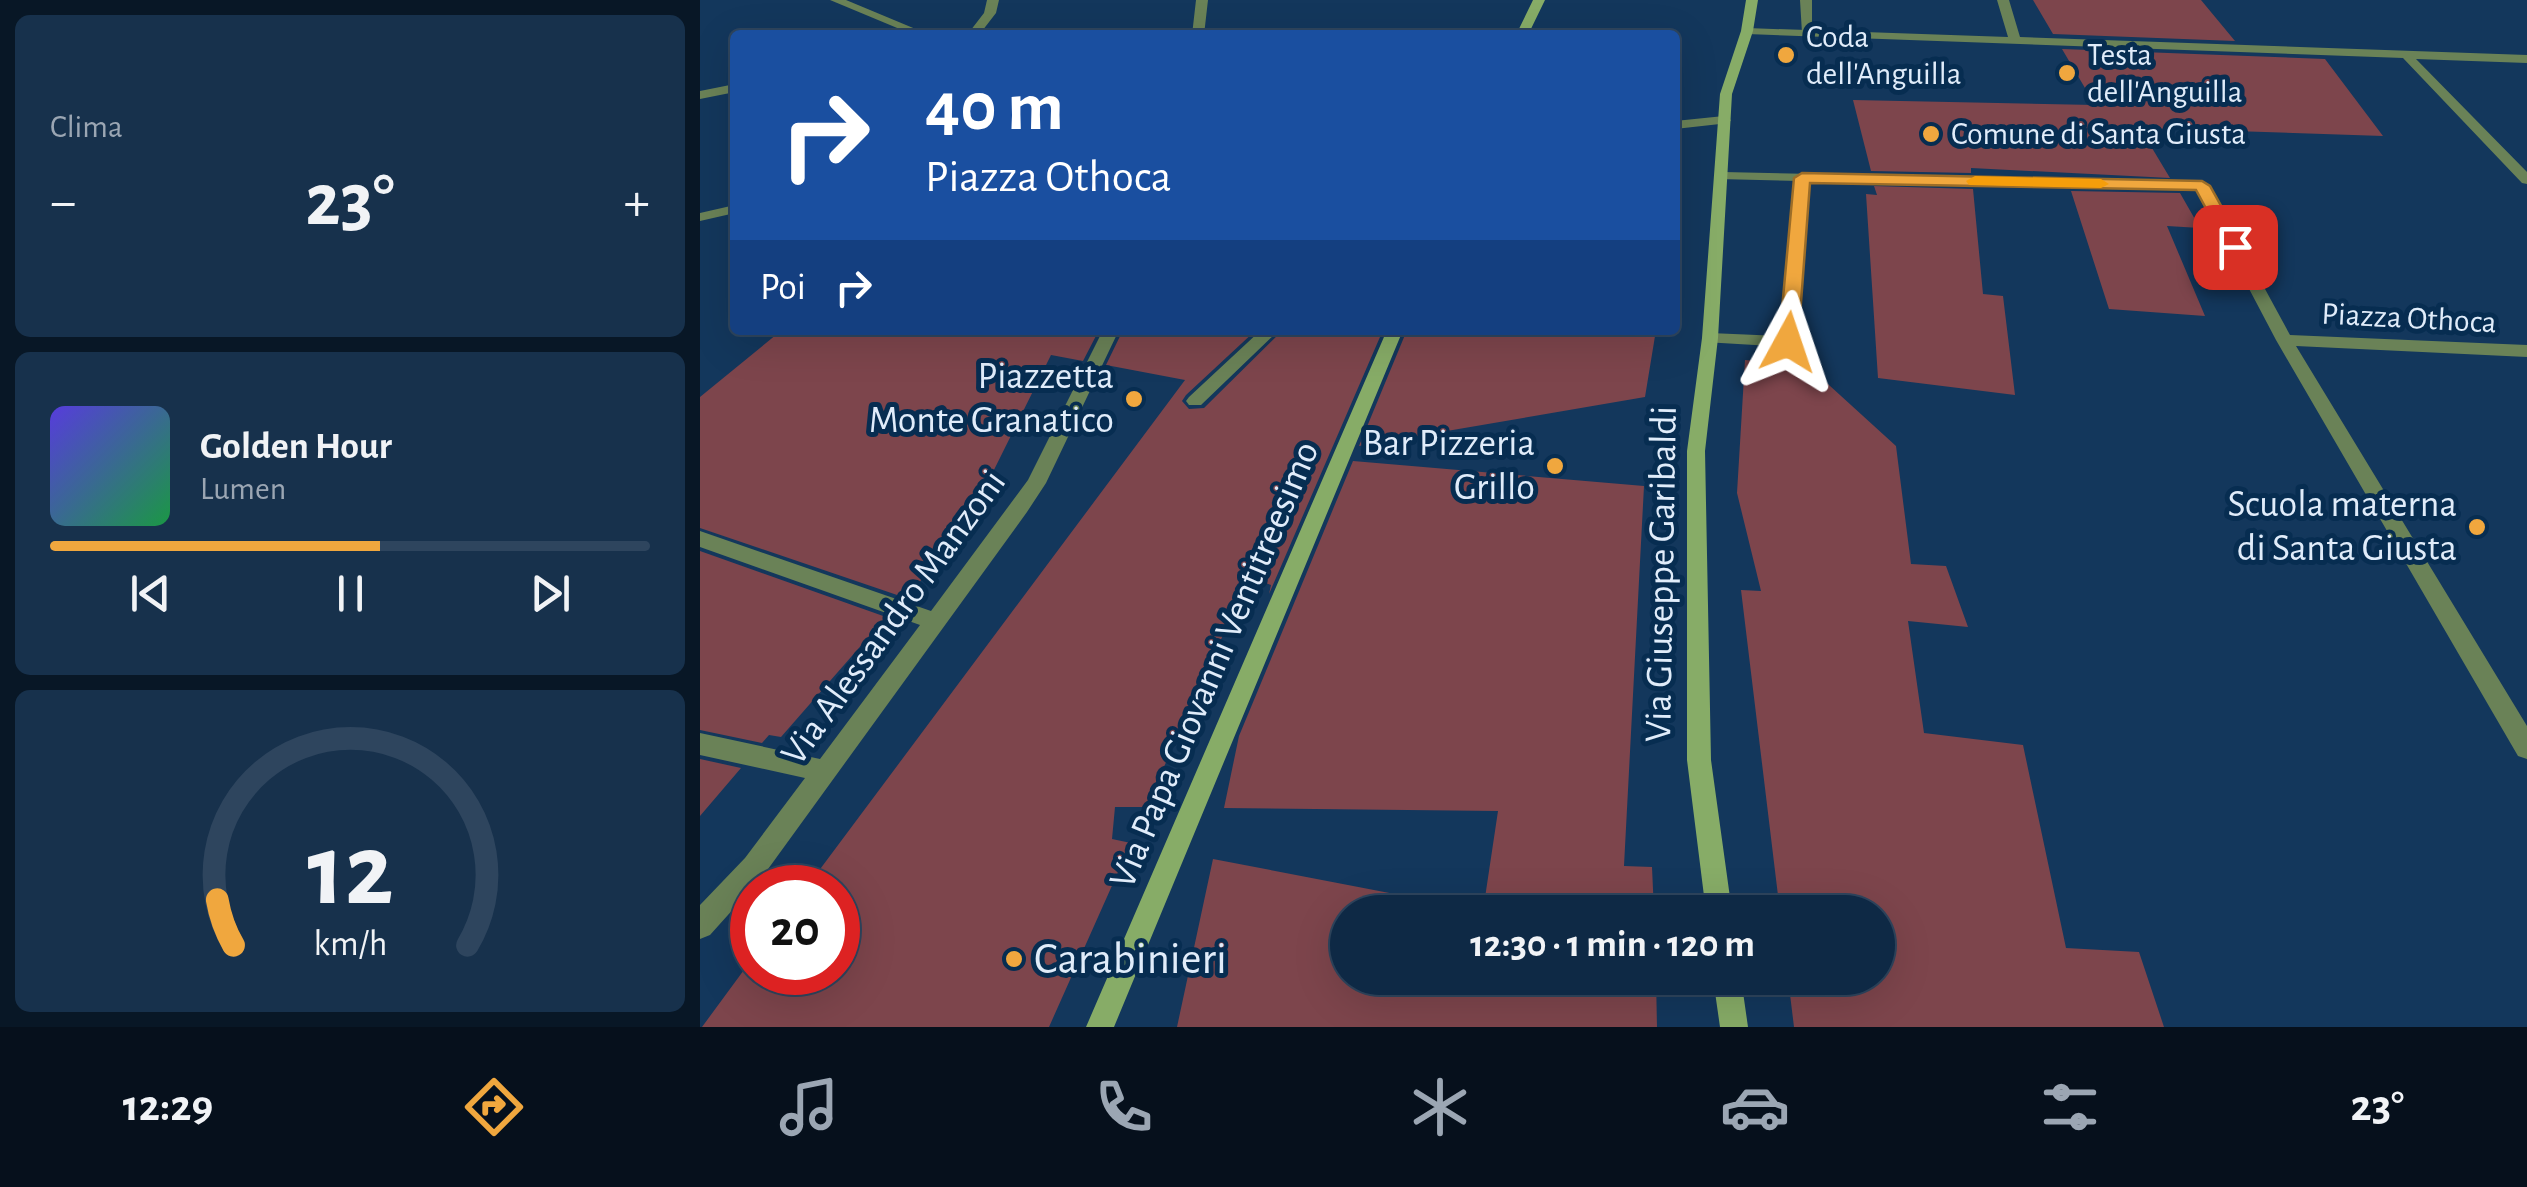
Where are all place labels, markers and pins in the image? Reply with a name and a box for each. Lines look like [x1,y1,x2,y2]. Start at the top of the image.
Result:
place label: Coda dell'Anguilla [1806,21,1961,90]
place label: Testa dell'Anguilla [2087,39,2242,108]
marker: Coda dell'Anguilla [1775,44,1797,66]
marker: Testa dell'Anguilla [2056,62,2078,84]
place label: Comune di Santa Giusta [1951,118,2246,150]
marker: Comune di Santa Giusta [1920,123,1942,145]
pin [2193,205,2278,290]
place label: Piazzetta Monte Granatico [869,358,1114,440]
marker: Piazzetta Monte Granatico [1123,388,1145,410]
place label: Bar Pizzeria Grillo [1363,425,1535,507]
marker: Bar Pizzeria Grillo [1544,455,1566,477]
place label: Scuola materna di Santa Giusta [2227,486,2457,568]
marker: Scuola materna di Santa Giusta [2466,516,2488,538]
place label: Carabinieri [1034,937,1227,982]
marker: Carabinieri [1003,948,1025,970]

